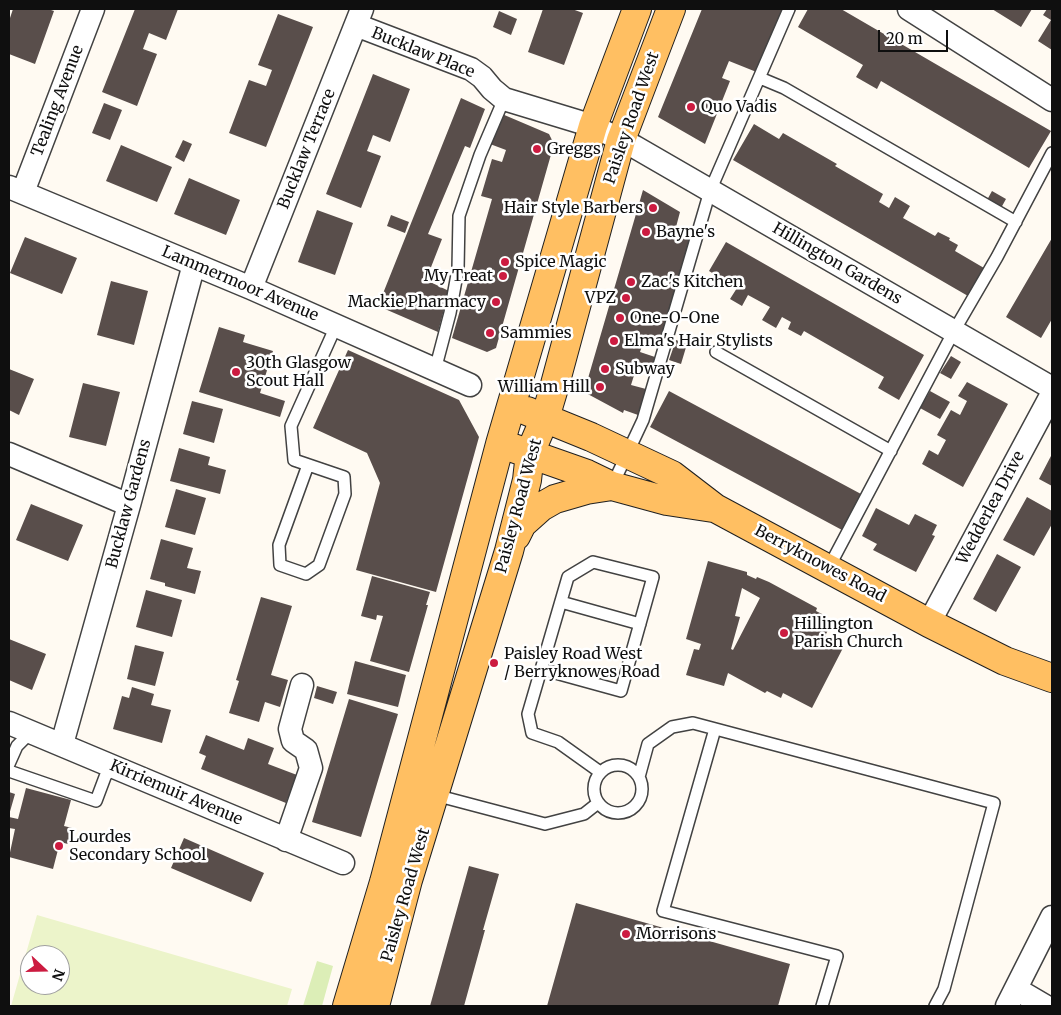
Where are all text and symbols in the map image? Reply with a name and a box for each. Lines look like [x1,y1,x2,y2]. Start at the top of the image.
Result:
scale bar [881,20,951,52]
street label: Bucklaw Place [369,24,477,82]
text: 20 m [886,29,923,48]
street label: Tealing Avenue [28,43,88,159]
street label: Paisley Road West [600,49,664,187]
street label: Bucklaw Terrace [274,86,340,212]
place label: Quo Vadis [701,97,777,117]
marker: Quo Vadis [685,101,697,113]
place label: Greggs [547,139,601,159]
marker: Greggs [531,143,543,155]
place label: Hair Style Barbers [504,198,643,218]
marker: Hair Style Barbers [647,202,659,214]
street label: Hillington Gardens [769,219,905,309]
place label: Bayne's [656,222,715,242]
marker: Bayne's [640,226,652,238]
street label: Lammermoor Avenue [159,242,321,326]
place label: Spice Magic [515,252,607,272]
marker: Spice Magic [499,256,511,268]
place label: My Treat [424,266,493,286]
marker: My Treat [497,270,509,282]
place label: Zac's Kitchen [641,272,743,292]
marker: Zac's Kitchen [625,276,637,288]
place label: VPZ [585,288,616,308]
place label: Mackie Pharmacy [348,292,486,312]
marker: VPZ [620,292,632,304]
marker: Mackie Pharmacy [490,296,502,308]
place label: One-O-One [630,308,719,328]
marker: One-O-One [614,312,626,324]
place label: Sammies [500,323,572,343]
marker: Sammies [484,327,496,339]
place label: Elma's Hair Stylists [624,331,773,351]
marker: Elma's Hair Stylists [608,335,620,347]
place label: 30th Glasgow Scout Hall [246,353,351,391]
place label: Subway [615,359,675,379]
marker: Subway [599,363,611,375]
marker: 30th Glasgow Scout Hall [230,366,242,378]
place label: William Hill [498,377,590,397]
marker: William Hill [594,381,606,393]
street label: Bucklaw Gardens [103,437,155,571]
street label: Paisley Road West [492,437,546,575]
street label: Wedderlea Drive [953,448,1029,568]
street label: Berryknowes Road [751,521,889,607]
place label: Hillington Parish Church [794,614,903,652]
marker: Hillington Parish Church [778,627,790,639]
place label: Paisley Road West / Berryknowes Road [504,644,660,682]
marker: Paisley Road West / Berryknowes Road [488,657,500,669]
street label: Kirriemuir Avenue [107,756,245,830]
street label: Paisley Road West [378,826,434,964]
place label: Lourdes Secondary School [69,827,206,865]
marker: Lourdes Secondary School [53,840,65,852]
place label: Morrisons [636,924,716,944]
marker: Morrisons [620,928,632,940]
north arrow [20,945,70,995]
text: N [48,967,68,983]

